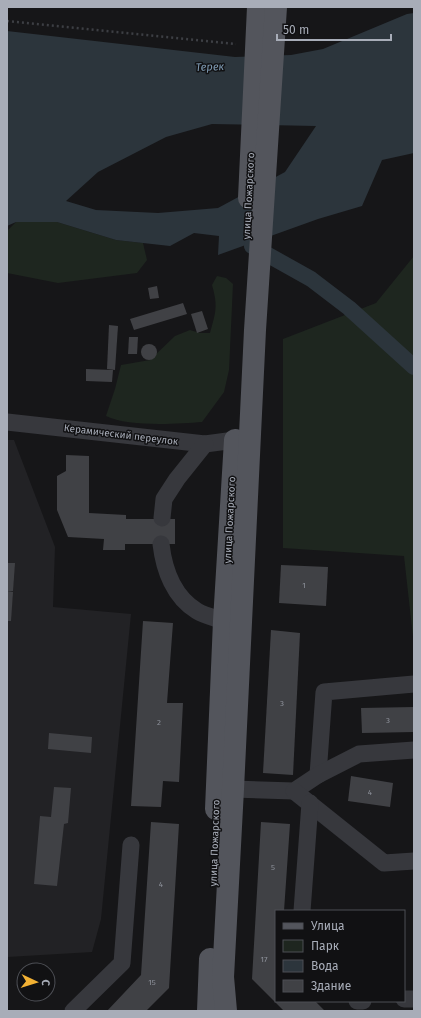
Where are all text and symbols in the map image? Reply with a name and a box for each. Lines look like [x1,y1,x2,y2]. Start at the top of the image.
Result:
scale bar [277,16,391,42]
text: 50 m [283,23,309,37]
water label: Терек [195,60,225,74]
street label: улица Пожарского [241,152,257,240]
street label: Керамический переулок [63,422,180,448]
street label: улица Пожарского [222,476,238,564]
house number: 1 [302,581,306,590]
house number: 3 [280,699,284,708]
house number: 3 [386,716,390,725]
house number: 2 [157,718,161,727]
house number: 4 [368,788,373,797]
street label: улица Пожарского [207,799,223,887]
house number: 5 [271,863,275,872]
house number: 4 [159,880,164,889]
legend [275,910,405,1002]
text: Улица [311,919,345,933]
text: Парк [311,939,340,953]
house number: 17 [260,955,268,964]
text: Вода [311,959,338,973]
north arrow [16,962,56,1002]
house number: 15 [148,978,156,987]
text: С [39,979,52,987]
text: Здание [311,979,351,993]

